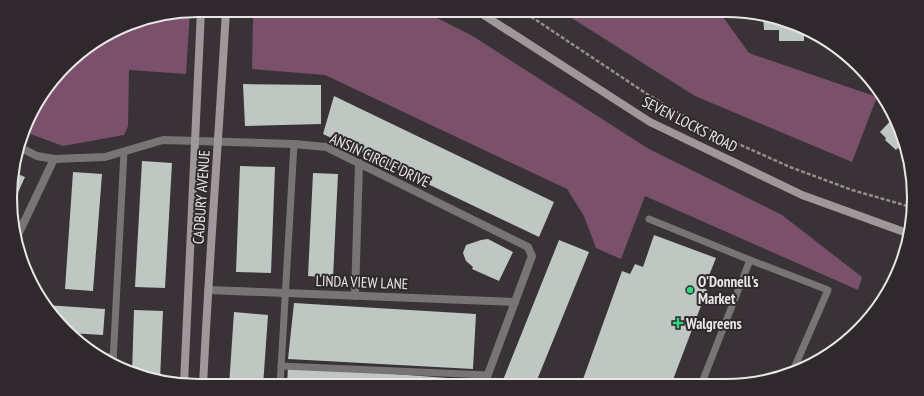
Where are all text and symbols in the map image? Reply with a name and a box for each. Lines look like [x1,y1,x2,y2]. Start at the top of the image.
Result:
street label: SEVEN LOCKS ROAD [639,92,741,156]
street label: ANSIN CIRCLE DRIVE [327,129,433,191]
street label: CADBURY AVENUE [188,149,214,245]
street label: LINDA VIEW LANE [315,271,409,293]
place label: O'Donnell's Market [698,272,759,308]
marker: O'Donnell's Market [685,285,695,295]
place label: Walgreens [685,314,742,333]
marker: Walgreens [673,318,683,328]

